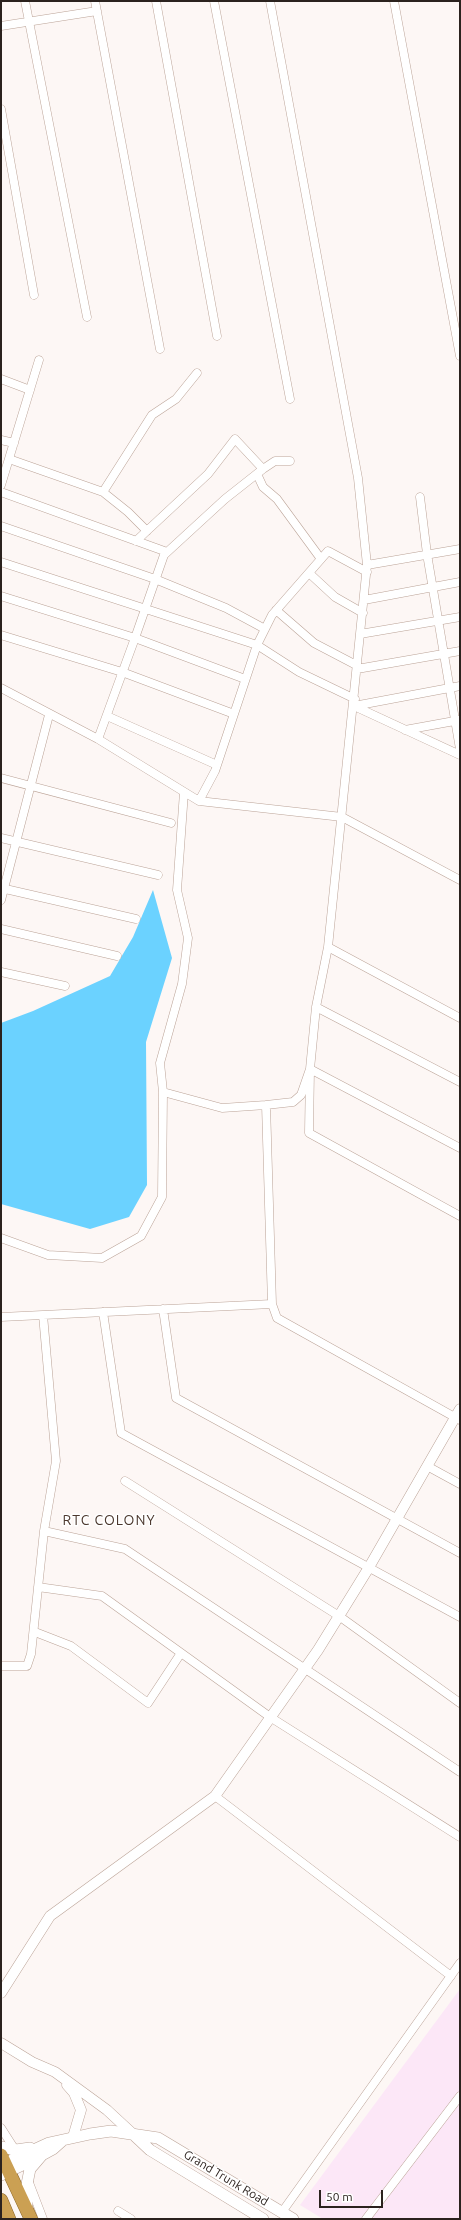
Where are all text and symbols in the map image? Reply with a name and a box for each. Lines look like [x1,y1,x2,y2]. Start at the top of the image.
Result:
district label: RTC COLONY [63,1512,155,1528]
street label: Grand Trunk Road [181,2147,271,2209]
scale bar [321,2182,385,2208]
text: 50 m [326,2190,353,2203]

